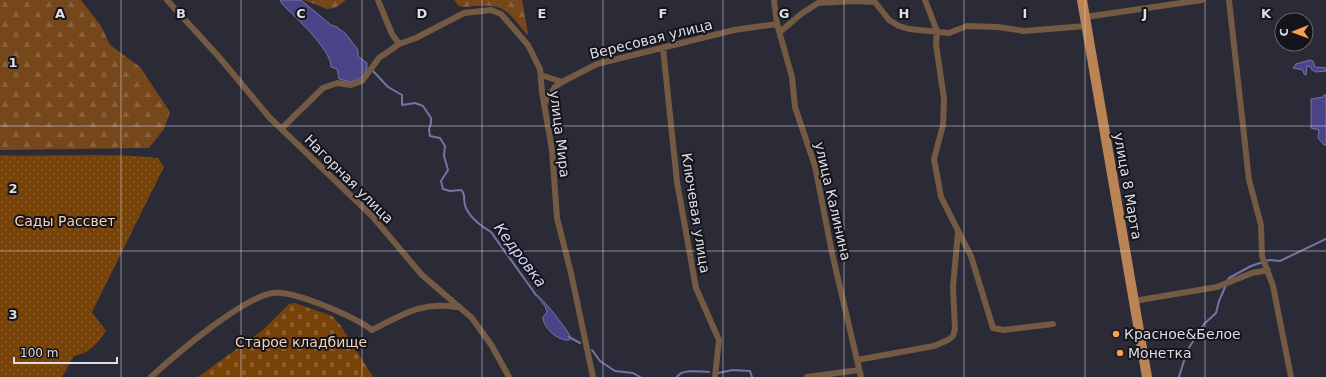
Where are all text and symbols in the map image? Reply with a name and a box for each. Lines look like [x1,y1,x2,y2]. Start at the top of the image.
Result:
text: A [55,6,65,21]
text: B [176,6,186,21]
text: C [296,6,306,21]
text: D [417,6,428,21]
text: E [538,6,546,21]
text: F [659,6,667,21]
text: G [779,6,789,21]
text: H [899,6,909,21]
text: I [1023,6,1027,21]
text: J [1142,6,1147,21]
text: K [1261,6,1272,21]
north arrow [1274,12,1314,52]
street label: Вересовая улица [588,16,714,62]
text: С [1278,28,1291,36]
text: 1 [8,55,18,70]
street label: улица Мира [547,90,573,178]
street label: Нагорная улица [301,131,397,227]
street label: улица 8 Марта [1111,131,1145,241]
street label: улица Калинина [812,140,854,262]
street label: Ключевая улица [679,152,713,274]
text: 2 [8,181,18,196]
park label: Сады Рассвет [15,213,115,229]
water label: Кедровка [490,219,550,291]
text: 3 [8,307,18,322]
place label: Красное&Белое [1124,326,1241,342]
marker: Красное&Белое [1111,329,1121,339]
park label: Старое кладбище [235,334,367,350]
scale bar [14,339,117,365]
place label: Монетка [1128,345,1192,361]
text: 100 m [20,346,58,360]
marker: Монетка [1115,348,1125,358]

